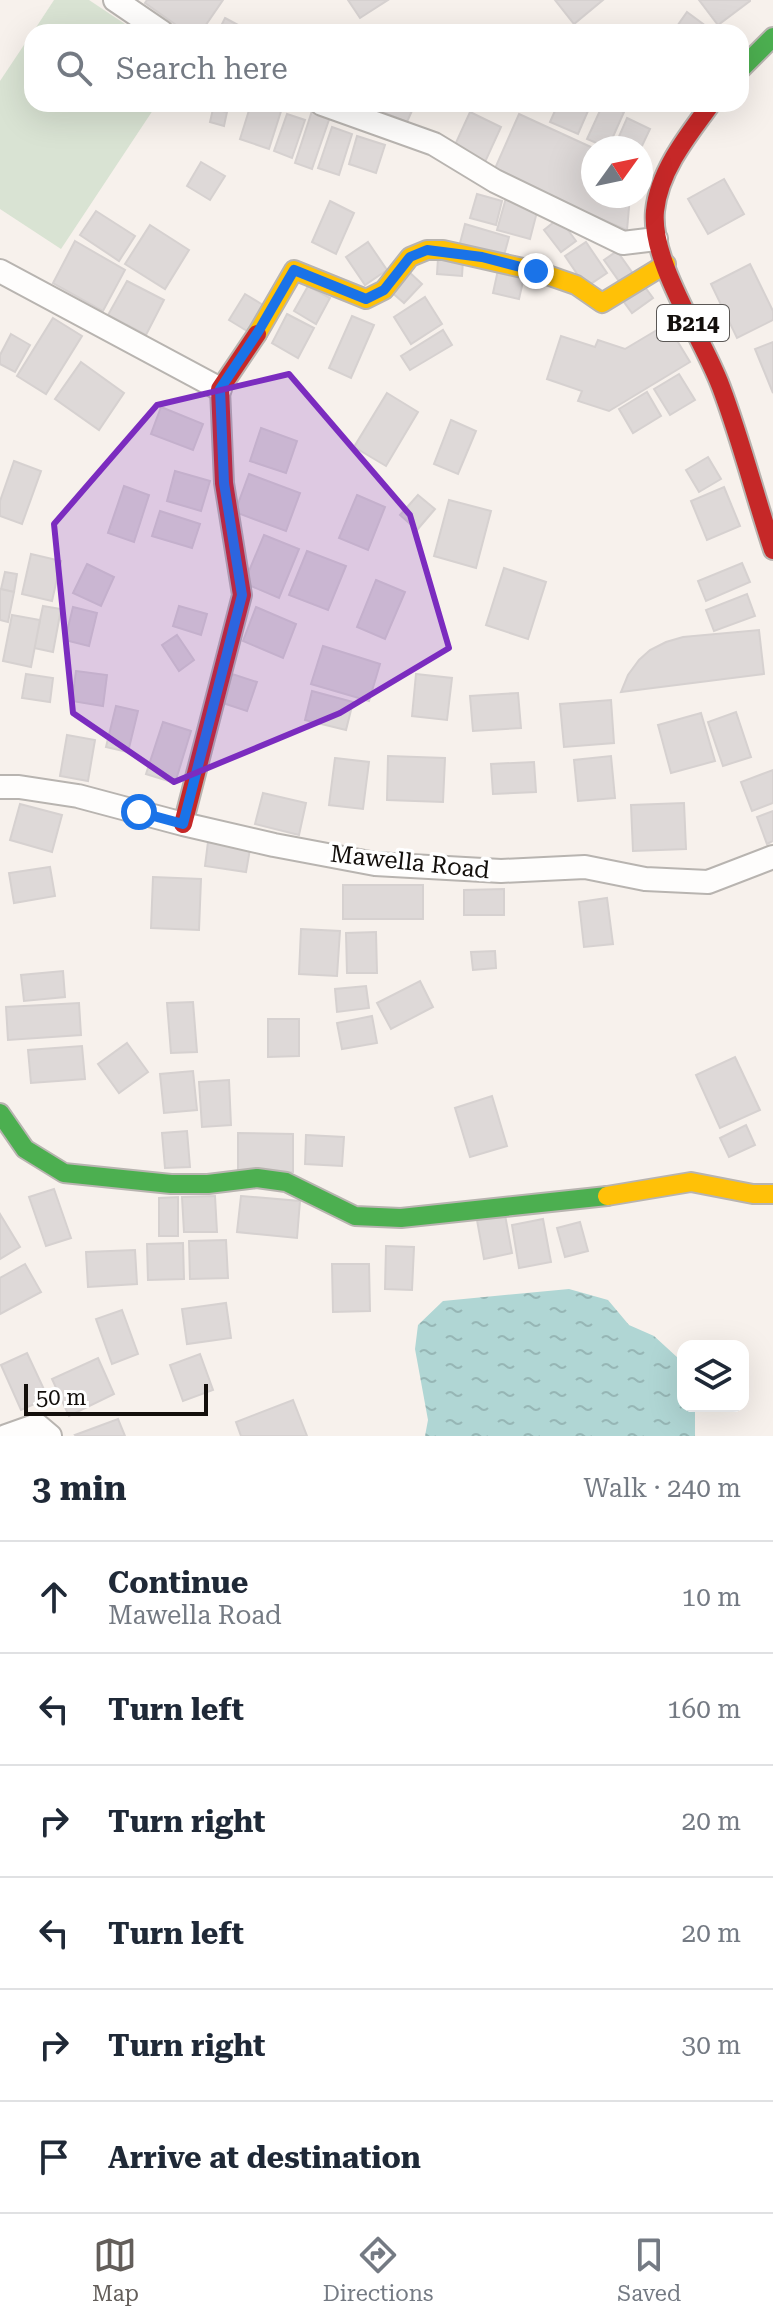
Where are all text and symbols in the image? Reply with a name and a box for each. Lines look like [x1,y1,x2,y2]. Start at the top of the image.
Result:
search box [24,24,749,112]
icon: search [52,46,96,90]
text: Search here [116,51,288,86]
north arrow [581,136,653,208]
route end [518,253,554,289]
road number: B214 [657,305,729,341]
route start [121,794,157,830]
street label: Mawella Road [329,840,491,884]
map controls [677,1340,749,1412]
button: layers [677,1340,749,1412]
scale bar [24,1380,208,1416]
text: 50 m [36,1385,86,1410]
text: 3 min [32,1468,127,1508]
text: Walk · 240 m [583,1473,741,1503]
text: Continue [108,1565,248,1600]
icon: ahead [32,1575,76,1619]
text: 10 m [682,1582,741,1612]
text: Mawella Road [108,1600,282,1630]
icon: left [32,1687,76,1731]
text: Turn left [108,1692,244,1727]
text: 160 m [667,1694,741,1724]
icon: right [32,1799,76,1843]
text: Turn right [108,1804,265,1839]
text: 20 m [682,1806,741,1836]
icon: left [32,1911,76,1955]
text: Turn left [108,1916,244,1951]
text: 20 m [682,1918,741,1948]
icon: right [32,2023,76,2067]
text: Turn right [108,2028,265,2063]
text: 30 m [682,2030,741,2060]
icon: arrive [32,2135,76,2179]
text: Arrive at destination [108,2140,421,2175]
tab: Map [92,2233,139,2306]
tab: Directions [323,2233,434,2306]
tab: Saved [617,2233,681,2306]

